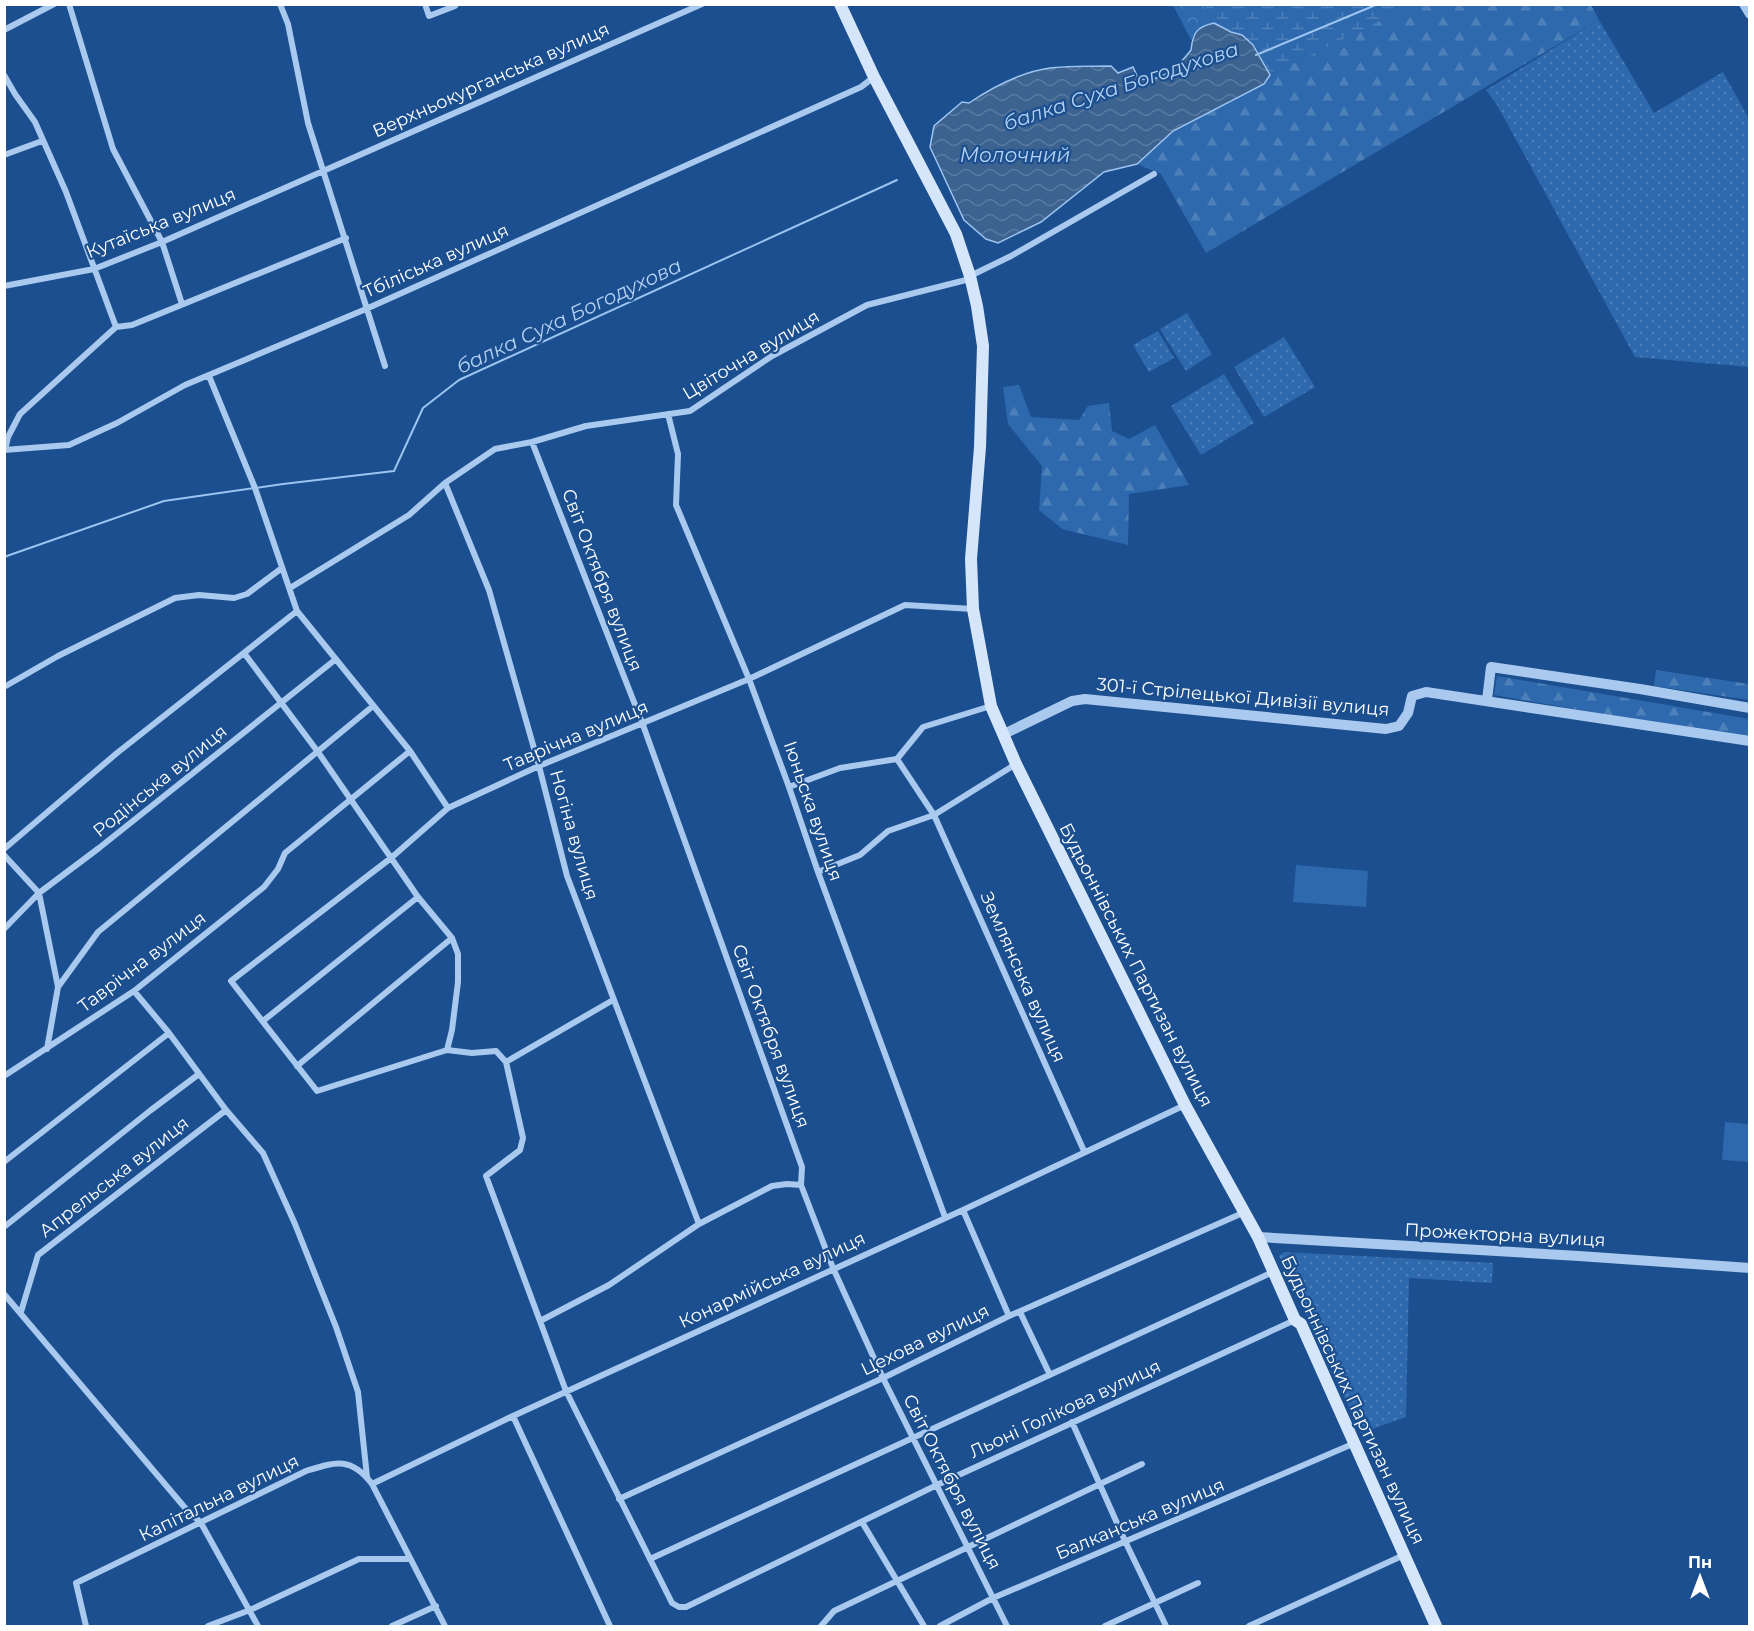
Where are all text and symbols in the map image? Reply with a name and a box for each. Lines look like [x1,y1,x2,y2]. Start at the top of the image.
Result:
street label: Верхньокурганська вулиця [369,18,613,142]
water label: балка Суха Богодухова [1000,37,1242,135]
water label: Молочний [960,143,1070,167]
street label: Кутаїська вулиця [83,183,239,263]
street label: Тбіліська вулиця [360,219,512,303]
water label: балка Суха Богодухова [453,253,685,379]
street label: Цвiточна вулиця [679,305,823,405]
street label: Світ Октября вулиця [557,486,647,674]
street label: 301-ї Стрілецької Дивізії вулиця [1096,673,1390,721]
street label: Таврічна вулиця [501,696,651,776]
street label: Родінська вулиця [89,720,231,842]
street label: Iюньска вулиця [779,738,847,884]
street label: Ногіна вулиця [545,767,603,903]
street label: Будьоннівських Партизан вулиця [1054,819,1218,1111]
street label: Землянська вулиця [975,888,1071,1066]
street label: Таврічна вулиця [74,907,210,1017]
street label: Світ Октября вулиця [728,941,814,1131]
street label: Апрельська вулиця [35,1112,193,1242]
street label: Прожекторна вулиця [1404,1219,1606,1251]
street label: Конармійська вулиця [675,1227,869,1333]
street label: Будьоннівських Партизан вулиця [1276,1252,1430,1548]
street label: Цехова вулиця [857,1299,993,1381]
street label: Льоні Голікова вулиця [966,1355,1164,1463]
street label: Світ Октября вулиця [898,1391,1006,1573]
street label: Капітальна вулиця [135,1450,303,1546]
street label: Балканська вулиця [1052,1473,1228,1565]
north arrow [1670,1547,1730,1607]
text: Пн [1688,1553,1712,1572]

